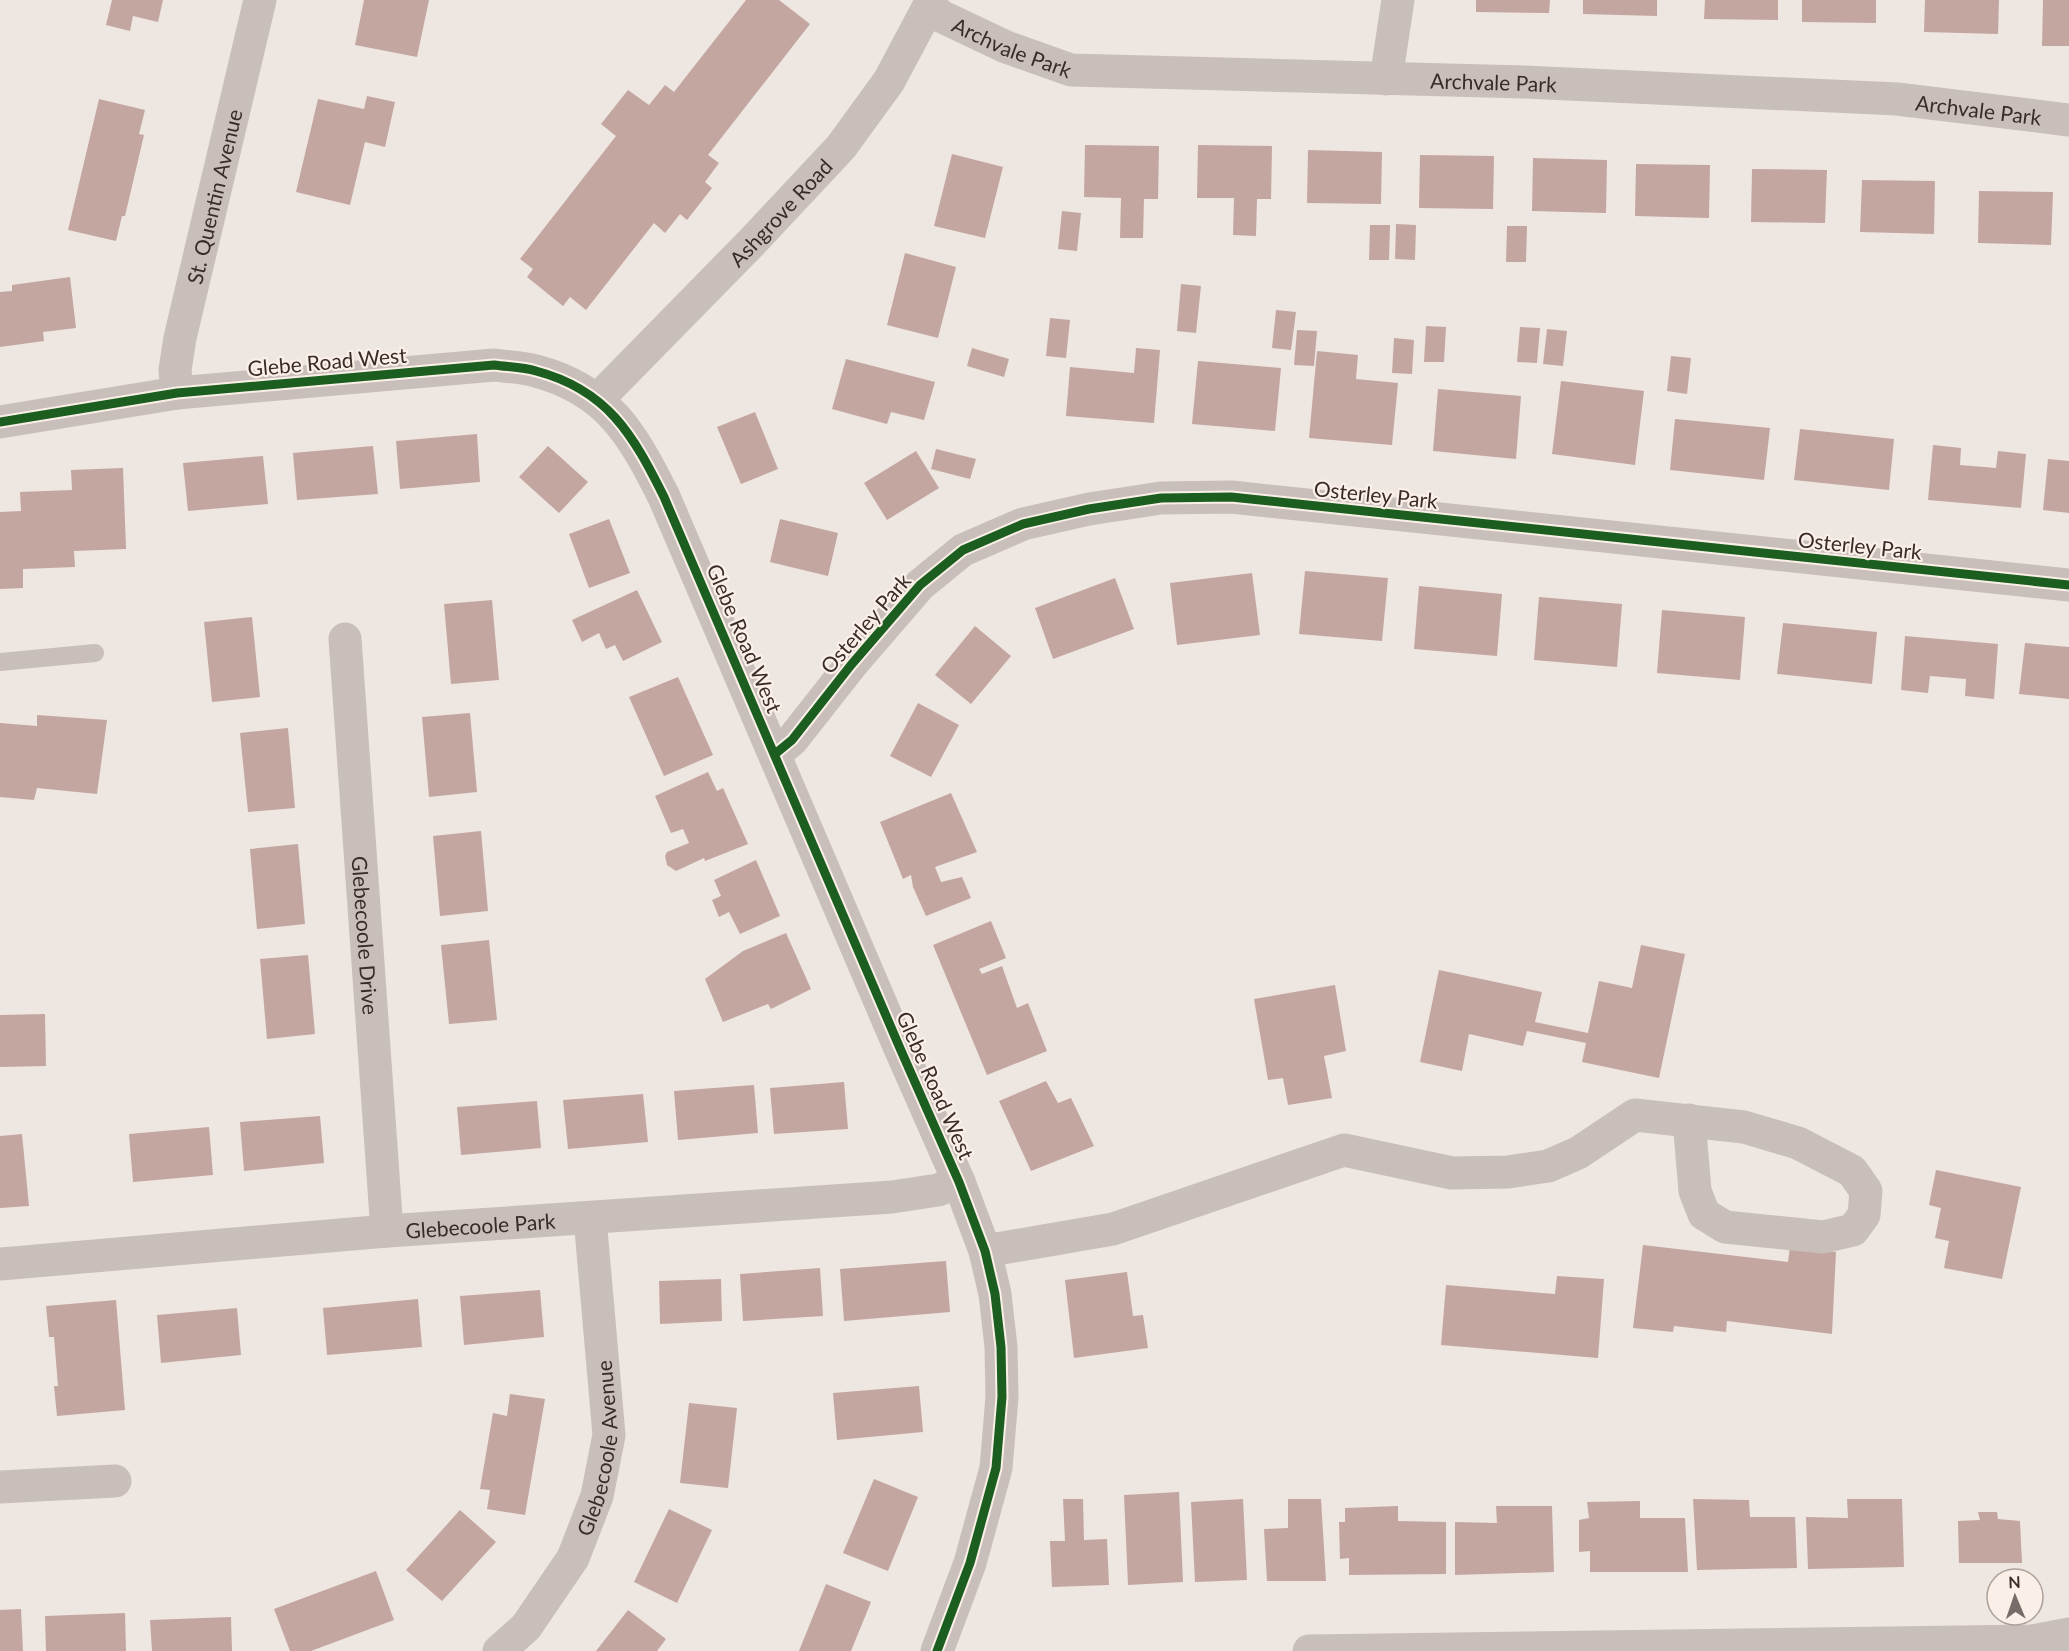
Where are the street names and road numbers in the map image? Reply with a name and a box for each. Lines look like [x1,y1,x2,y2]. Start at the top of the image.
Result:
street label: Archvale Park [949,11,1075,82]
street label: Archvale Park [1430,67,1558,96]
street label: Archvale Park [1914,89,2043,129]
street label: St. Quentin Avenue [181,107,246,286]
street label: Ashgrove Road [723,153,837,271]
street label: Glebe Road West [246,342,408,380]
street label: Osterley Park [1313,475,1440,513]
street label: Osterley Park [1797,526,1924,564]
street label: Glebe Road West [702,560,788,717]
street label: Osterley Park [815,568,915,678]
street label: Glebecoole Drive [348,855,384,1016]
street label: Glebe Road West [892,1007,980,1163]
street label: Glebecoole Park [405,1207,557,1242]
street label: Glebecoole Avenue [570,1359,621,1539]

